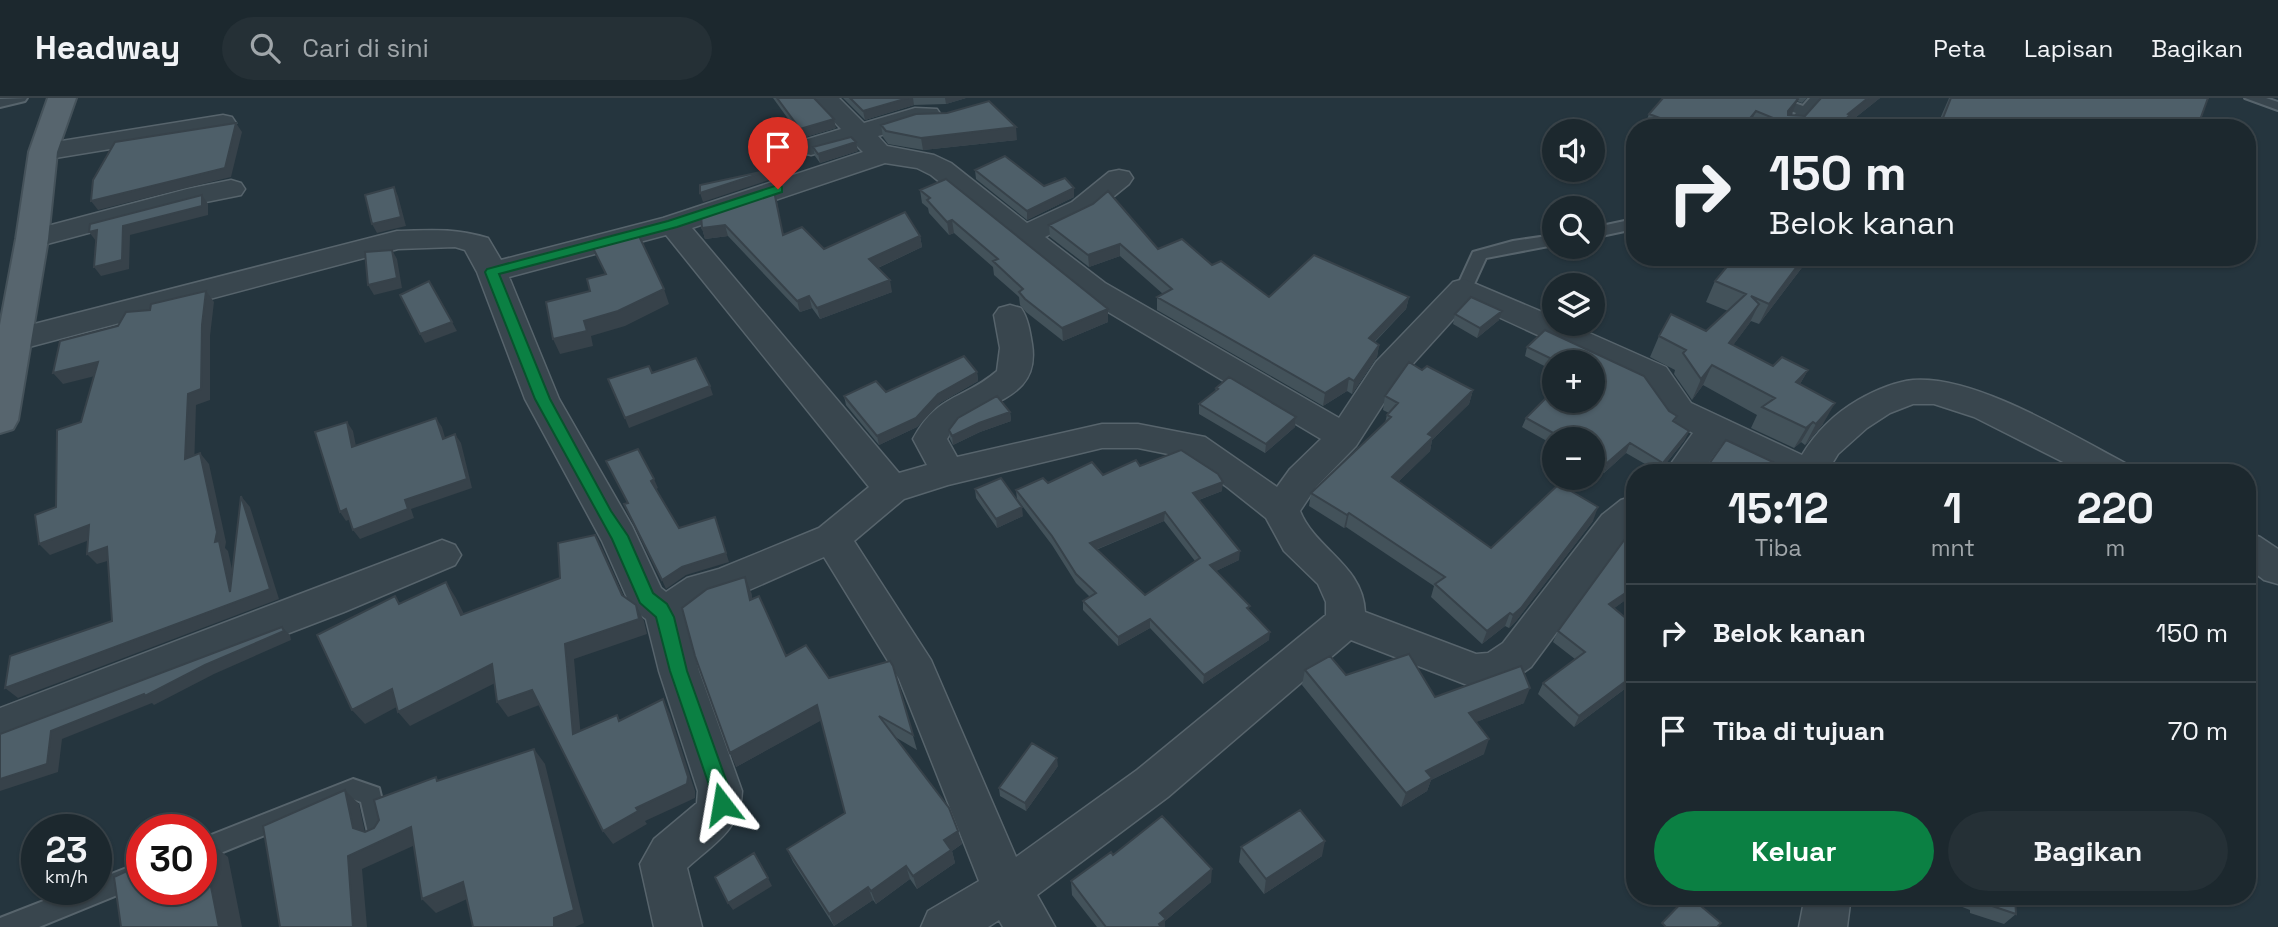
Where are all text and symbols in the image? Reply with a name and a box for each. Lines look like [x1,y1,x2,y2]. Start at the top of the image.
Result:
search box [222,17,712,80]
text: Headway [35,27,180,69]
icon: search [246,29,284,67]
text: Cari di sini [302,31,429,65]
text: Peta [1933,33,1986,64]
text: Lapisan [2024,33,2113,64]
text: Bagikan [2151,33,2243,64]
pin [748,117,808,189]
map controls [1542,119,1605,490]
button: sound [1542,119,1605,182]
icon: arrive [759,128,797,166]
text: 150 m [1769,142,1907,204]
icon: right [1654,147,1745,238]
button: search [1542,196,1605,259]
text: Belok kanan [1769,203,1955,243]
button: layers [1542,273,1605,336]
button: + [1542,350,1605,413]
button: − [1542,427,1605,490]
text: 15:12 [1728,482,1829,535]
text: 1 [1943,482,1962,535]
text: 220 [2077,482,2154,535]
text: Tiba [1755,533,1802,563]
text: mnt [1931,533,1975,563]
text: m [2106,533,2125,563]
icon: right [1654,614,1692,652]
text: Belok kanan [1713,616,1866,650]
text: 150 m [2156,616,2228,650]
icon: arrive [1654,712,1692,750]
text: Tiba di tujuan [1713,714,1885,748]
text: 70 m [2168,714,2228,748]
position arrow [685,767,759,841]
button: Keluar [1654,811,1934,891]
button: Bagikan [1948,811,2228,891]
speed limit sign: 30 [126,814,217,905]
text: 23 [45,828,88,872]
text: km/h [45,865,88,888]

